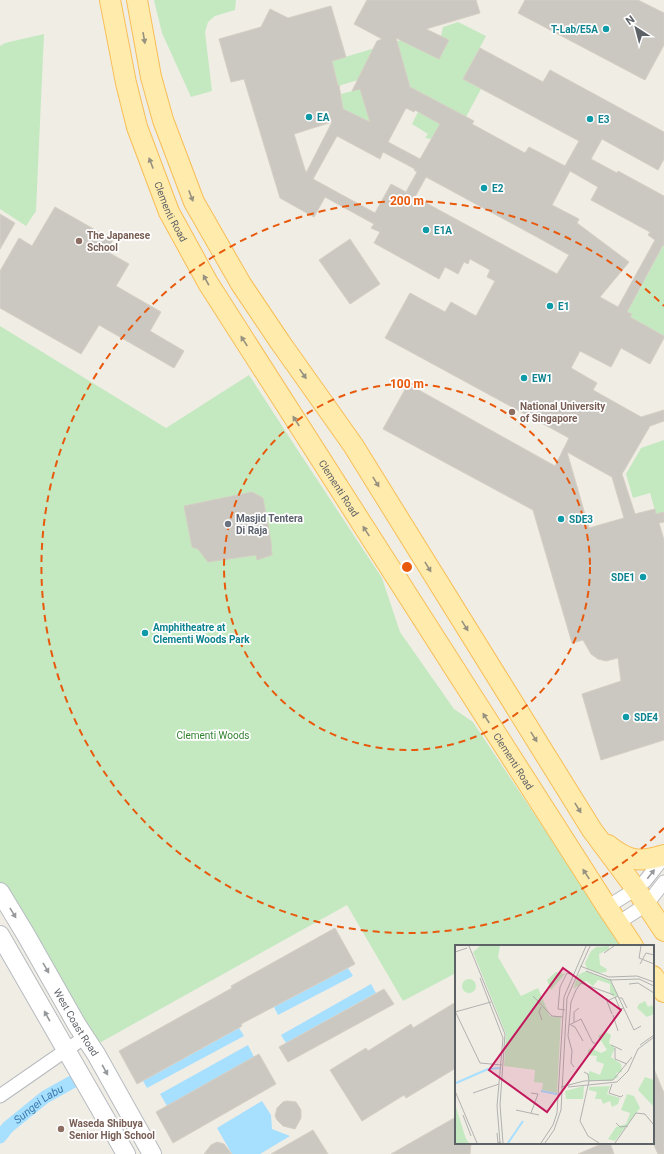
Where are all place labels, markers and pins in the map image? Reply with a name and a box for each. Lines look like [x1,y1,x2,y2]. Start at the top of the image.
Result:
place label: T-Lab/E5A [551,24,598,35]
marker: T-Lab/E5A [601,24,611,34]
marker: EA [304,112,314,122]
place label: EA [317,112,330,123]
marker: E3 [585,114,595,124]
place label: E3 [598,114,610,125]
marker: E2 [479,183,489,193]
place label: E2 [492,183,504,194]
marker: E1A [421,225,431,235]
place label: E1A [434,225,452,236]
place label: The Japanese School [87,230,151,253]
marker: The Japanese School [74,236,84,246]
marker: E1 [545,301,555,311]
place label: E1 [558,301,569,312]
marker: EW1 [519,373,529,383]
place label: EW1 [532,373,552,384]
place label: National University of Singapore [520,401,606,424]
marker: National University of Singapore [507,407,517,417]
place label: Masjid Tentera Di Raja [236,513,303,536]
marker: SDE3 [556,514,566,524]
place label: SDE3 [569,514,593,525]
marker: Masjid Tentera Di Raja [223,519,233,529]
centre of rings [400,560,414,574]
place label: SDE1 [611,572,635,583]
marker: SDE1 [638,572,648,582]
place label: Amphitheatre at Clementi Woods Park [153,622,250,645]
marker: Amphitheatre at Clementi Woods Park [140,628,150,638]
marker: SDE4 [621,712,631,722]
place label: SDE4 [634,712,658,723]
place label: Waseda Shibuya Senior High School [69,1118,155,1141]
marker: Waseda Shibuya Senior High School [56,1124,66,1134]

